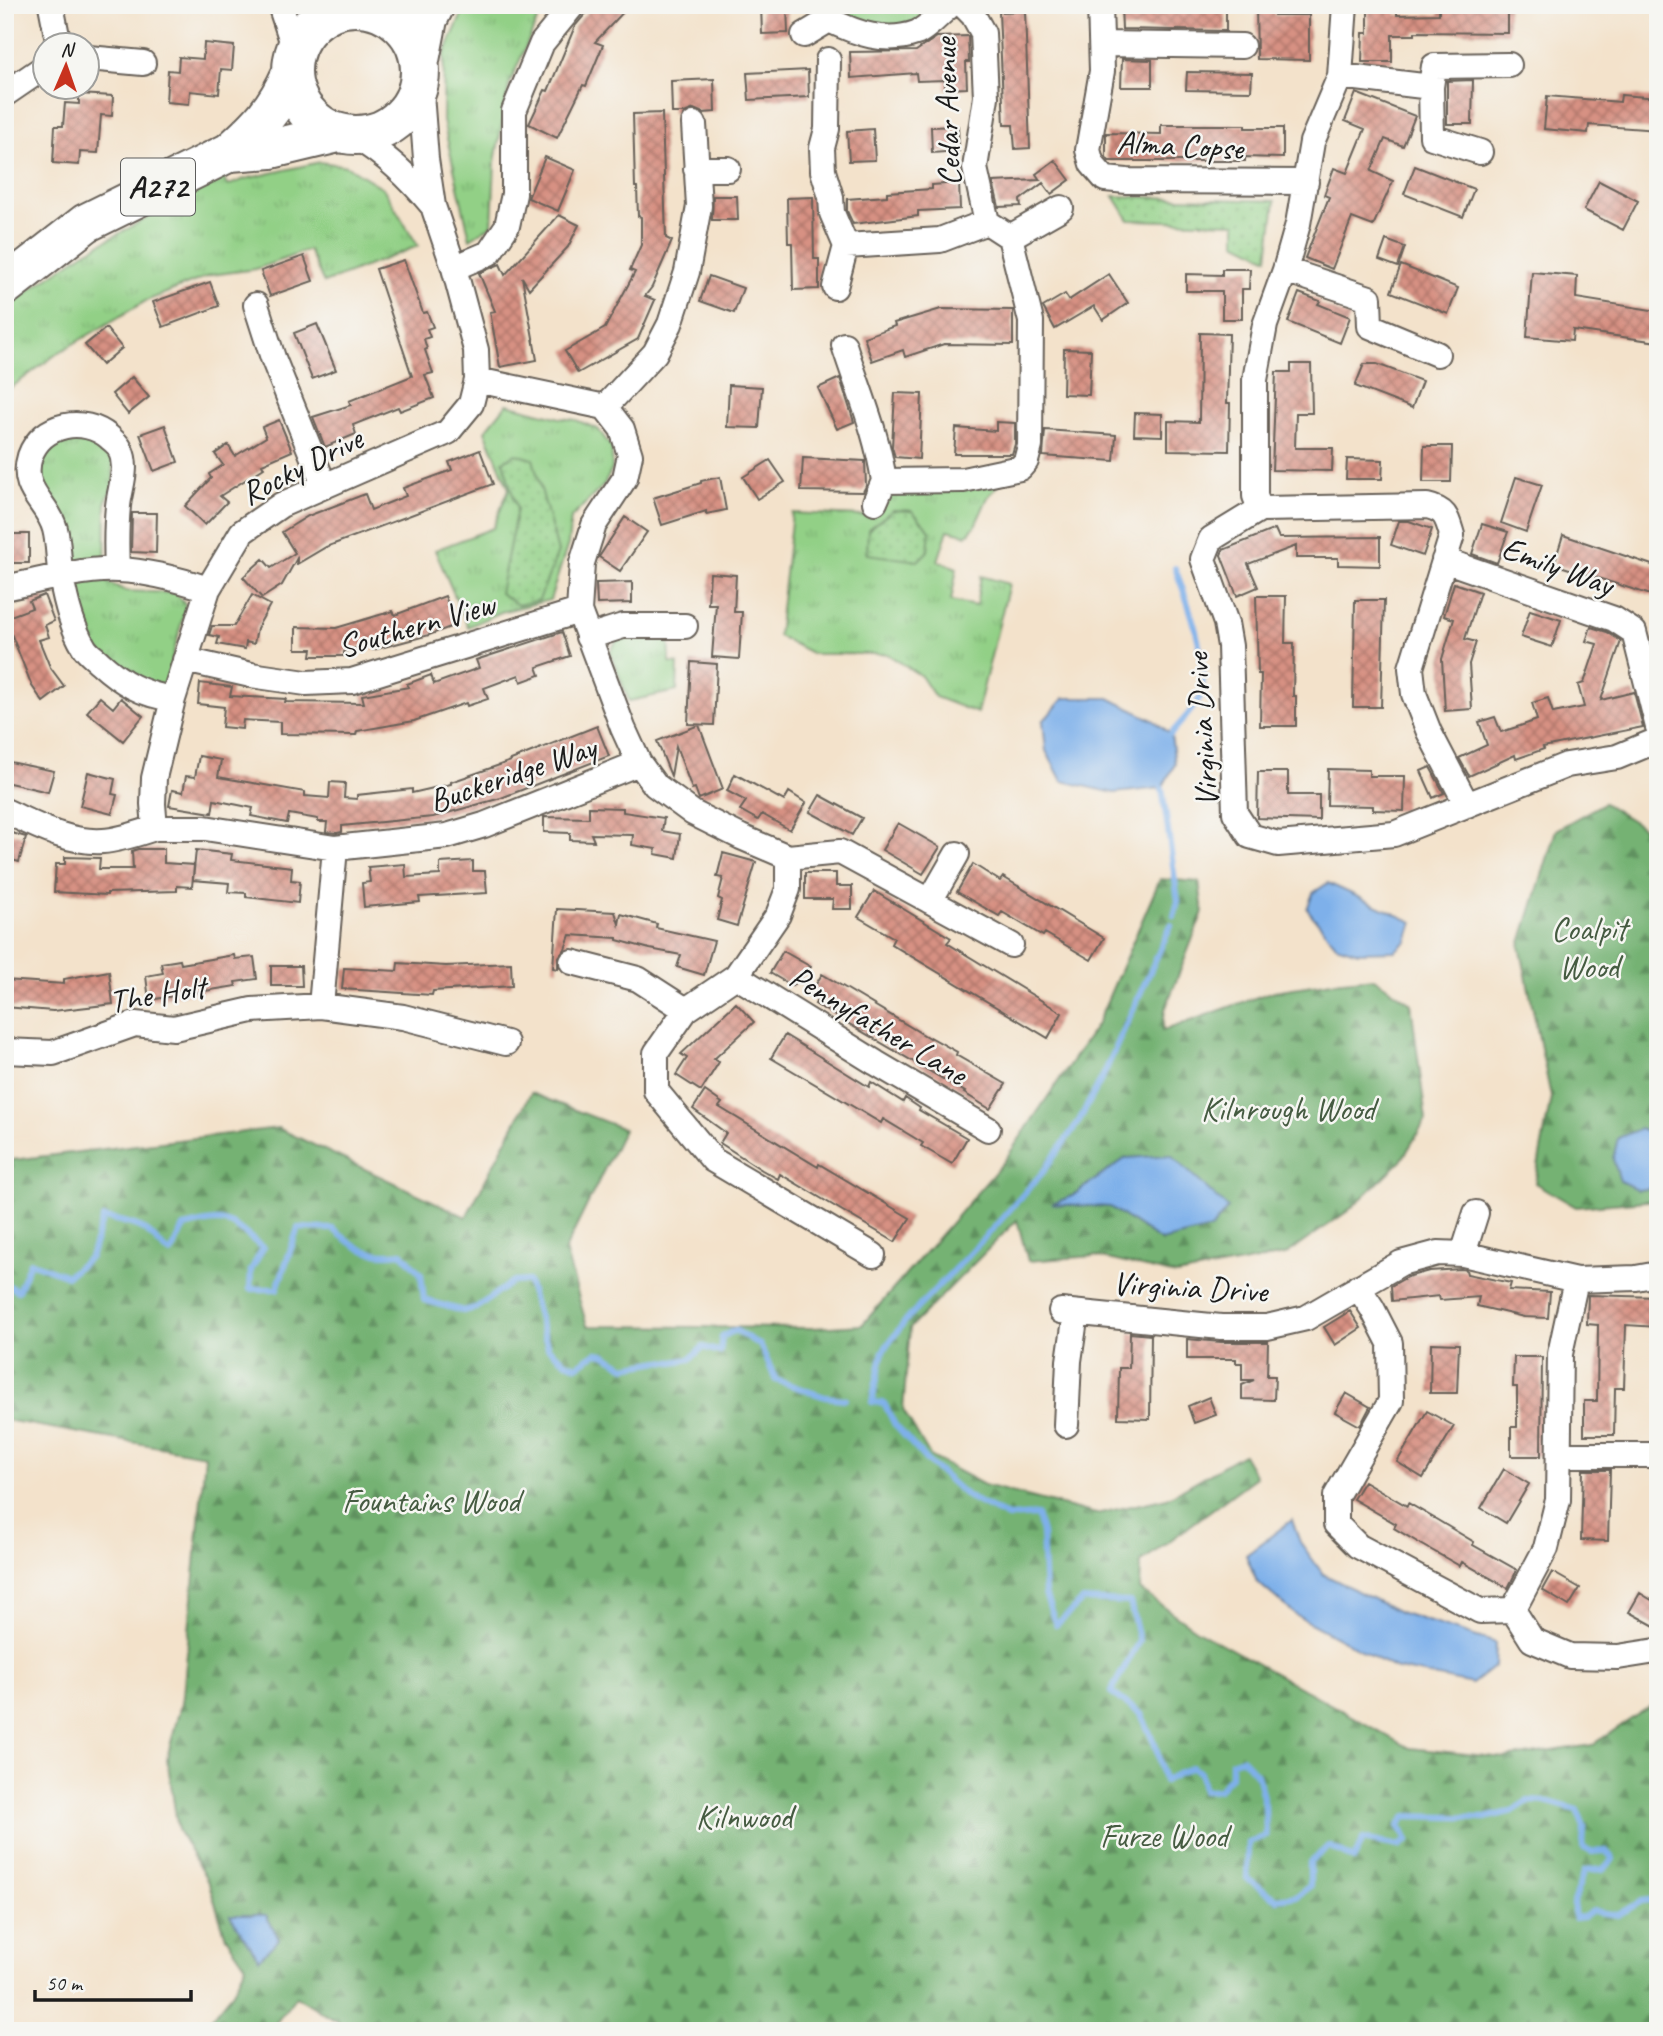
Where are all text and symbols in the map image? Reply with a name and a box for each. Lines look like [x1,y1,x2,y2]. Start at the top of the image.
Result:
north arrow [32,32,102,102]
street label: Cedar Avenue [923,35,971,187]
text: N [60,38,76,62]
street label: Alma Copse [1116,121,1246,169]
road number: A272 [121,159,195,216]
street label: Rocky Drive [234,416,371,514]
street label: Emily Way [1496,527,1622,606]
street label: Southern View [333,582,502,667]
street label: Virginia Drive [1175,649,1228,809]
street label: Buckeridge Way [423,725,604,822]
park label: Coalpit Wood [1551,908,1631,988]
street label: Pennyfather Lane [782,955,977,1095]
street label: The Holt [106,965,212,1022]
park label: Kilnrough Wood [1201,1088,1380,1130]
street label: Virginia Drive [1112,1262,1271,1312]
park label: Fountains Wood [342,1480,525,1522]
park label: Kilnwood [696,1796,797,1838]
park label: Furze Wood [1100,1815,1233,1857]
scale bar [35,1959,191,2003]
text: 50 m [46,1970,84,1996]

